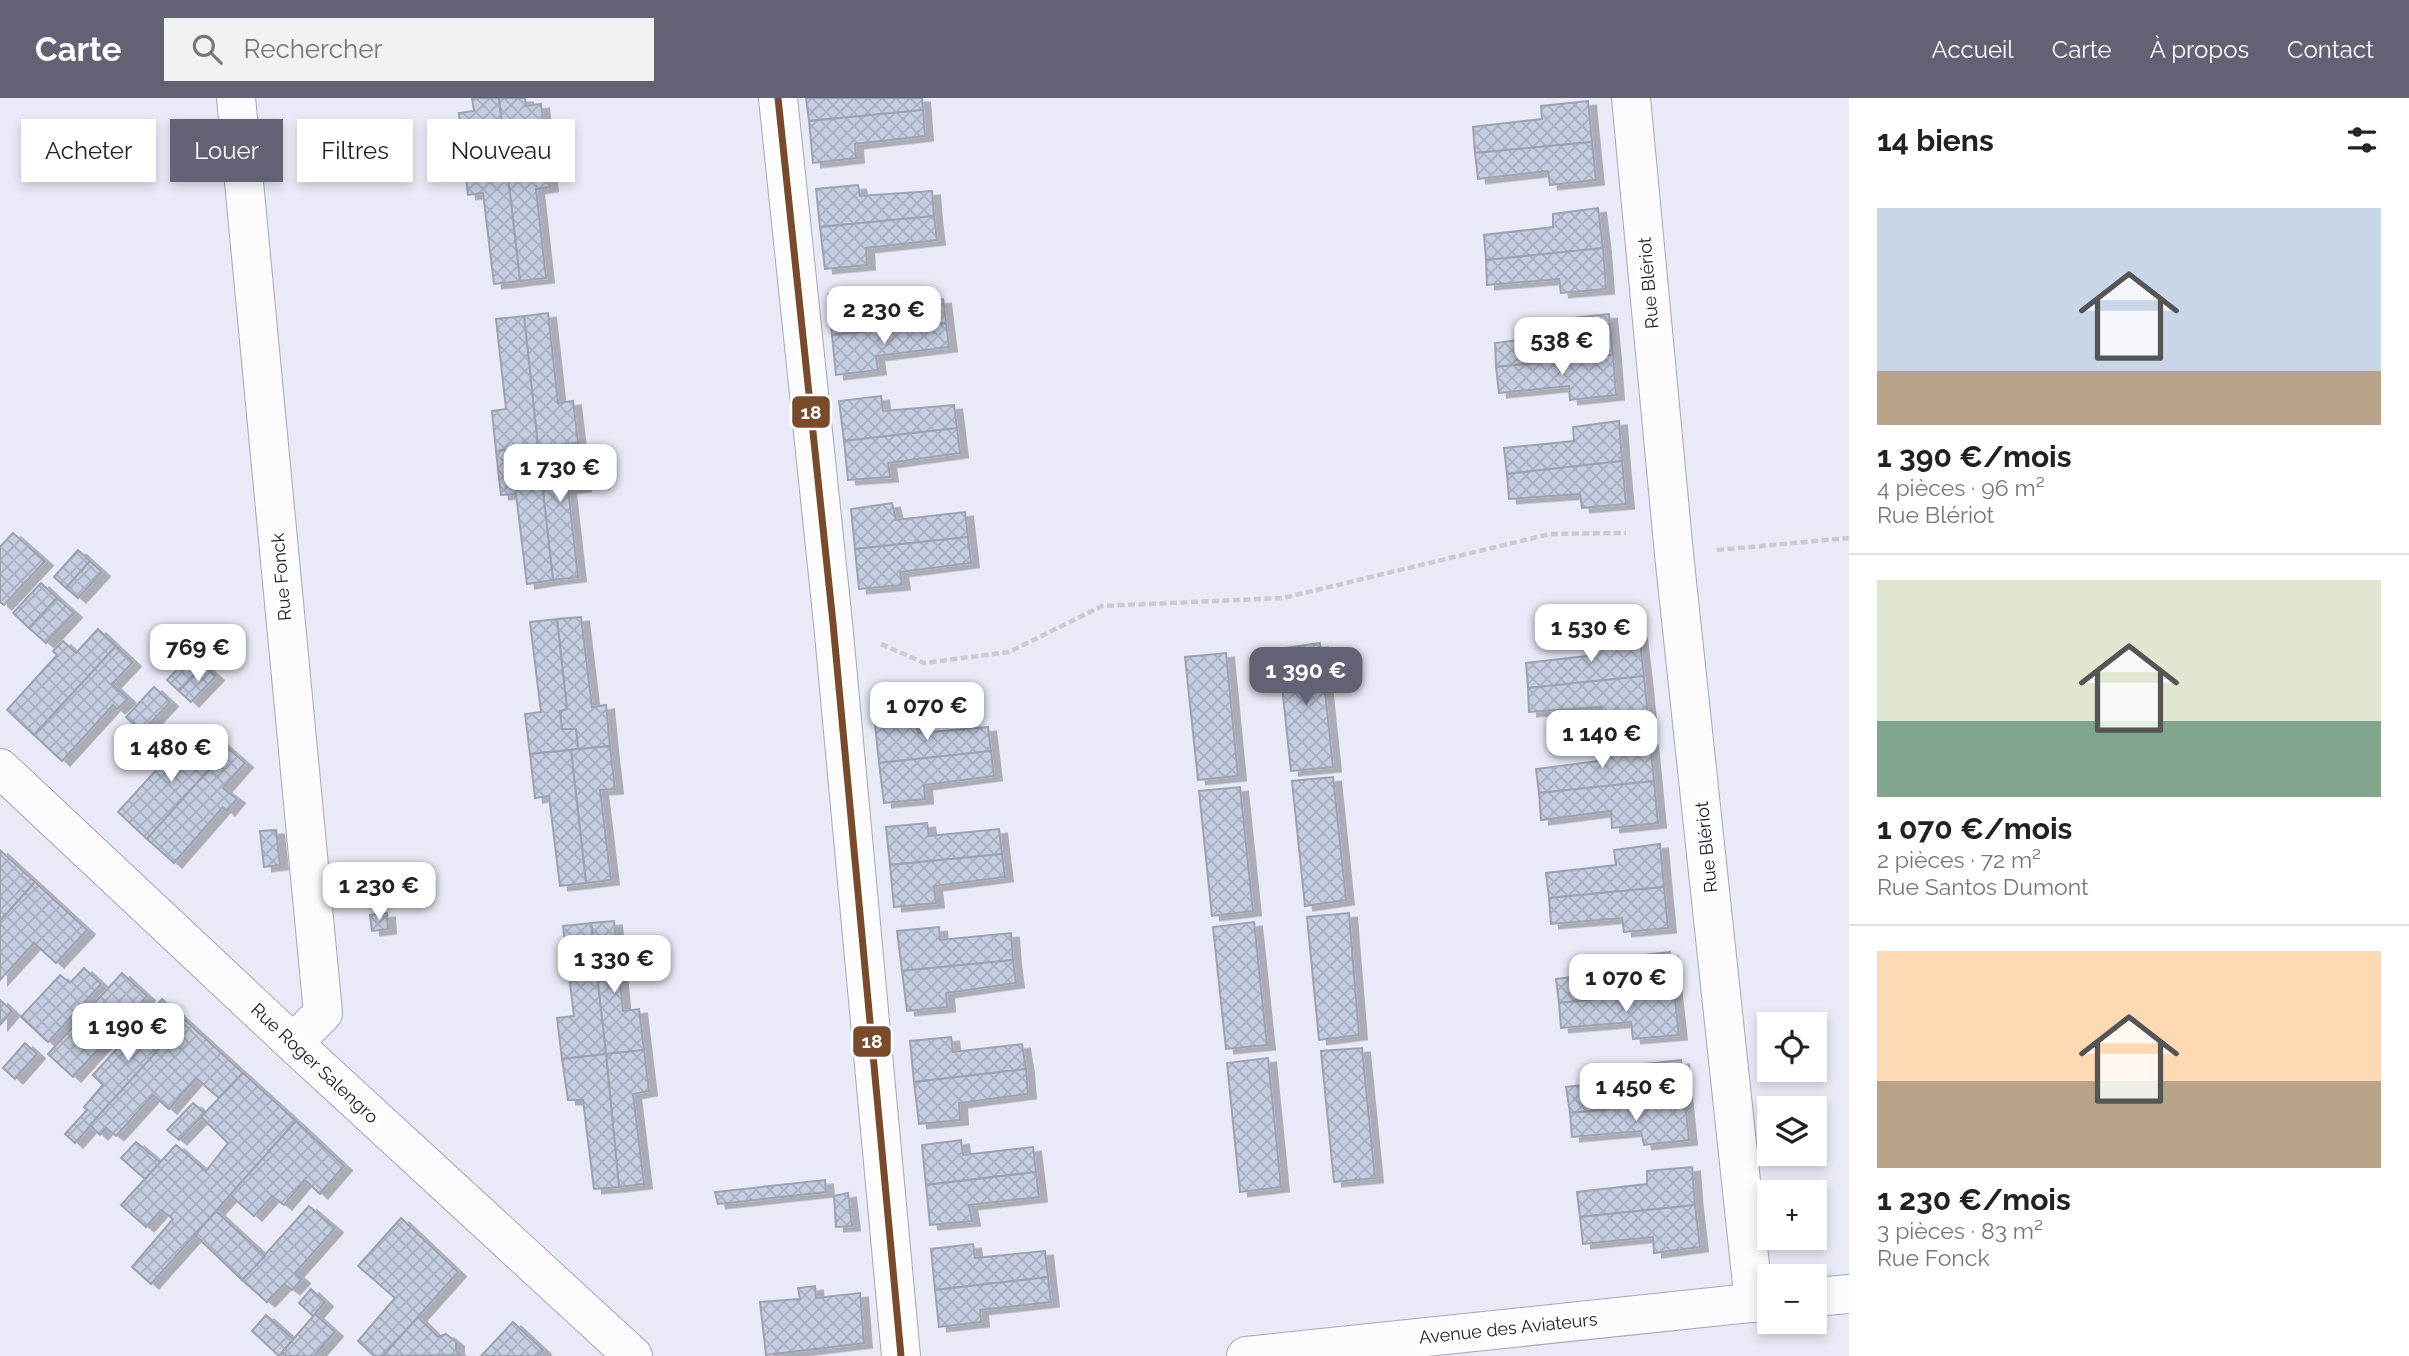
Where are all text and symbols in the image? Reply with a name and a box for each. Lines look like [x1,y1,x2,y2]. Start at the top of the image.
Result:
search box [164,18,654,81]
text: Carte [35,30,122,69]
icon: search [188,30,226,68]
text: Rechercher [244,34,383,64]
text: Accueil [1932,35,2014,64]
text: Carte [2052,35,2112,64]
text: À propos [2150,35,2249,64]
text: Contact [2287,35,2374,64]
chip: Acheter [21,119,156,182]
chip: Louer [170,119,283,182]
chip: Filtres [297,119,413,182]
chip: Nouveau [427,119,575,182]
icon: filters [2343,121,2381,159]
text: 14 biens [1877,123,1994,158]
street label: Rue Blériot [1634,236,1662,330]
icon: home [2066,253,2192,379]
pin: 2 230 € [819,286,949,346]
text: 2 230 € [843,295,925,322]
pin: 538 € [1513,317,1611,377]
text: 538 € [1530,326,1594,353]
line badge: 18 [791,395,831,429]
text: 18 [801,401,821,423]
text: 1 390 €/mois [1877,439,2072,474]
pin: 1 730 € [495,444,625,504]
text: 1 730 € [520,453,600,480]
text: 4 pièces · 96 m² [1877,474,2045,501]
text: Rue Blériot [1877,501,1994,528]
street label: Rue Fonck [267,532,295,622]
pin: 1 530 € [1526,604,1656,664]
text: 1 530 € [1551,613,1631,640]
pin: 769 € [149,624,247,684]
icon: home [2066,625,2192,751]
text: 769 € [166,633,230,660]
pin: 1 390 € [1241,648,1371,707]
text: 1 390 € [1265,656,1347,683]
pin: 1 070 € [862,682,992,742]
text: 1 070 € [886,691,968,718]
pin: 1 140 € [1537,710,1667,770]
text: 1 140 € [1562,719,1642,746]
pin: 1 480 € [106,724,236,784]
text: 1 480 € [130,733,212,760]
street label: Rue Blériot [1691,800,1721,894]
text: 1 070 €/mois [1877,811,2072,846]
text: 2 pièces · 72 m² [1877,846,2041,873]
pin: 1 230 € [314,862,444,922]
text: 1 230 € [339,871,419,898]
text: Rue Santos Dumont [1877,873,2089,900]
pin: 1 330 € [549,936,679,995]
text: 1 330 € [574,944,654,971]
pin: 1 070 € [1561,954,1691,1014]
text: 1 070 € [1585,963,1667,990]
icon: home [2066,996,2192,1122]
street label: Rue Roger Salengro [247,999,383,1128]
pin: 1 190 € [63,1004,193,1063]
text: 1 190 € [88,1012,168,1039]
map controls [1757,1012,1827,1334]
button: locate [1757,1012,1827,1082]
line badge: 18 [852,1025,892,1058]
text: 18 [862,1030,882,1052]
pin: 1 450 € [1571,1063,1701,1123]
text: 1 450 € [1596,1072,1676,1099]
button: layers [1757,1096,1827,1166]
button: + [1757,1180,1827,1250]
text: 1 230 €/mois [1877,1182,2071,1217]
text: 3 pièces · 83 m² [1877,1217,2043,1244]
text: Rue Fonck [1877,1244,1990,1271]
button: − [1757,1264,1827,1334]
street label: Avenue des Aviateurs [1418,1308,1599,1348]

